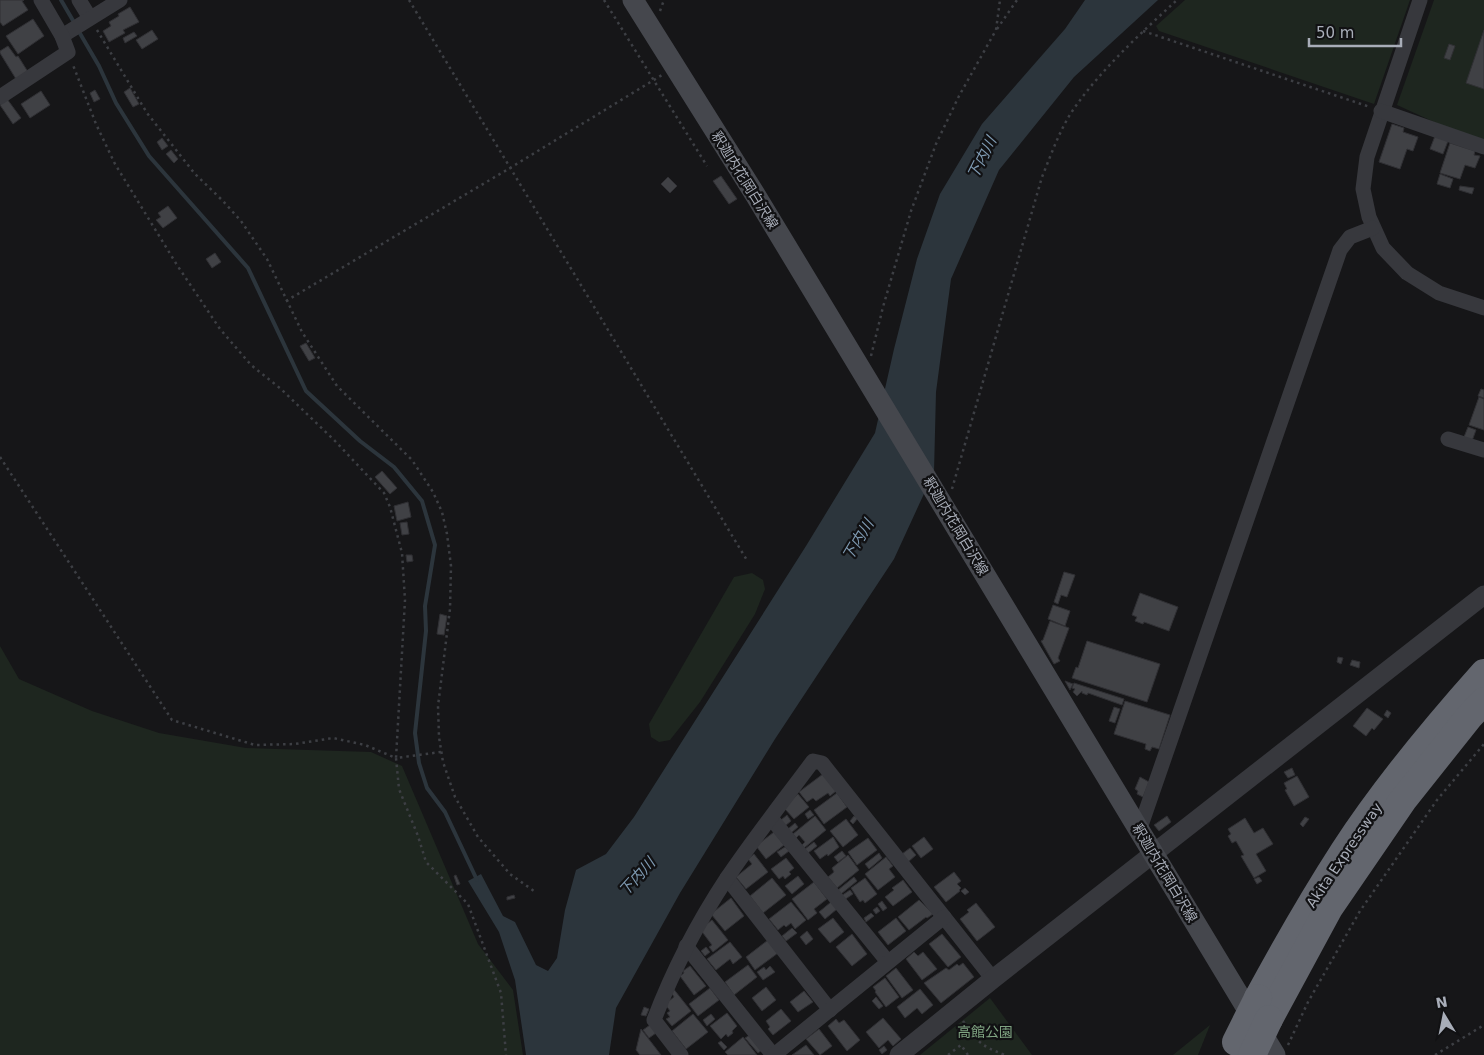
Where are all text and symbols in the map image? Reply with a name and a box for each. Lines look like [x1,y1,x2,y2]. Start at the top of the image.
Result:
scale bar [1309,15,1402,47]
text: 50 m [1316,24,1354,42]
street label: 釈迦内花岡白沢線 [709,128,781,232]
water label: 下内川 [964,132,1001,182]
street label: 釈迦内花岡白沢線 [920,474,992,578]
water label: 下内川 [839,514,878,564]
street label: Akita Expressway [1303,800,1385,910]
street label: 釈迦内花岡白沢線 [1129,821,1201,925]
water label: 下内川 [615,853,660,900]
north arrow [1419,990,1469,1040]
text: N [1435,993,1449,1011]
park label: 高館公園 [957,1024,1013,1040]

